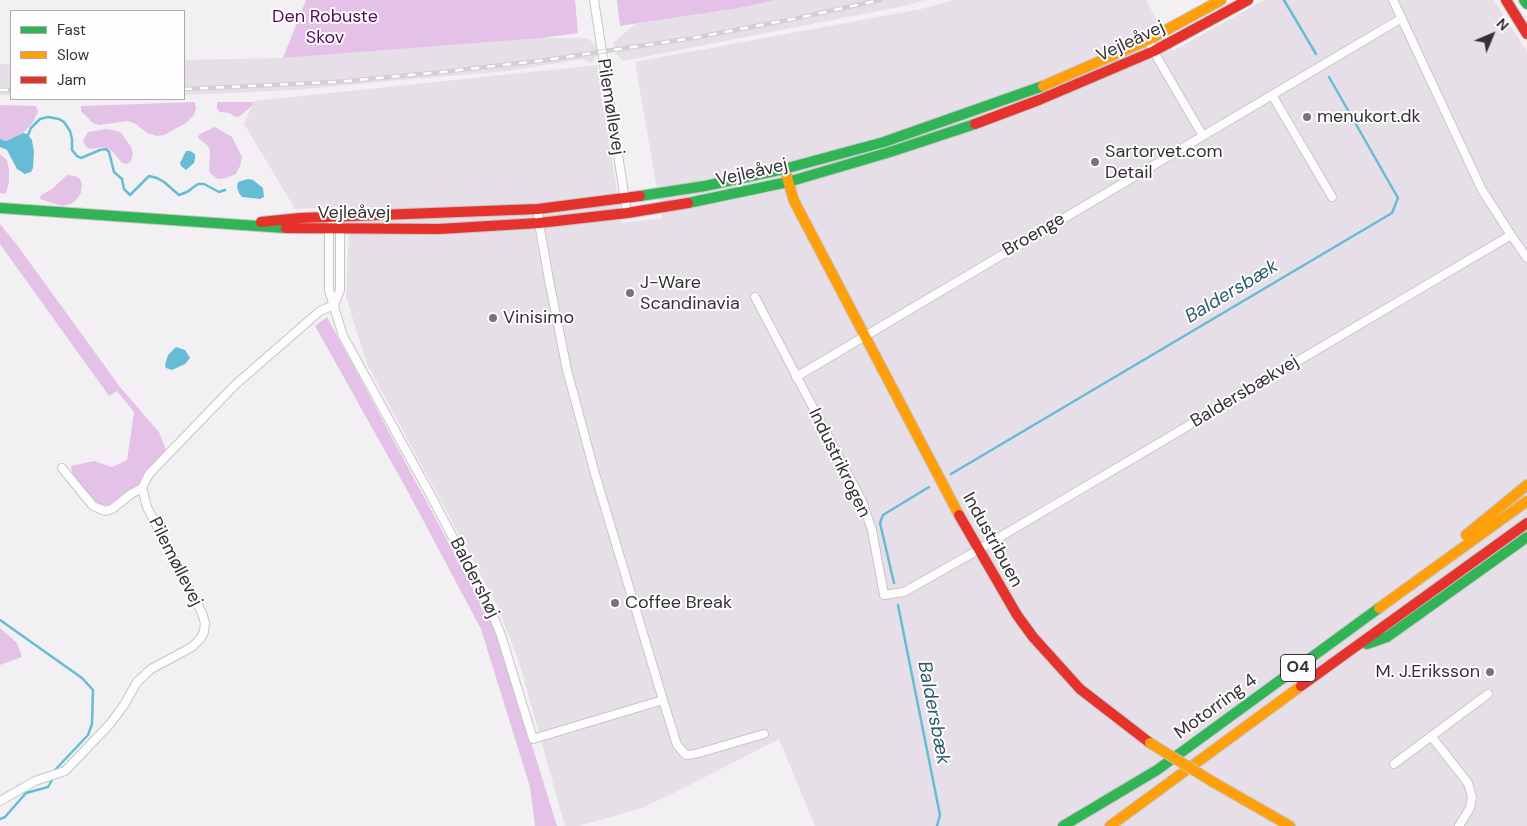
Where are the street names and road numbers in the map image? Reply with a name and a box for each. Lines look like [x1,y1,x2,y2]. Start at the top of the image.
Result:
street label: Vejleåvej [1093,17,1169,67]
street label: Pilemøllevej [592,57,628,157]
street label: Vejleåvej [714,154,790,192]
street label: Vejleåvej [318,202,390,224]
street label: Broenge [999,209,1069,261]
street label: Baldersbækvej [1187,351,1303,433]
street label: Industrikrogen [803,405,875,521]
street label: Industribuen [957,489,1027,591]
street label: Pilemøllevej [143,514,207,610]
street label: Baldershøj [445,534,503,622]
road number: O4 [1280,654,1316,681]
street label: Motorring 4 [1171,670,1261,744]

